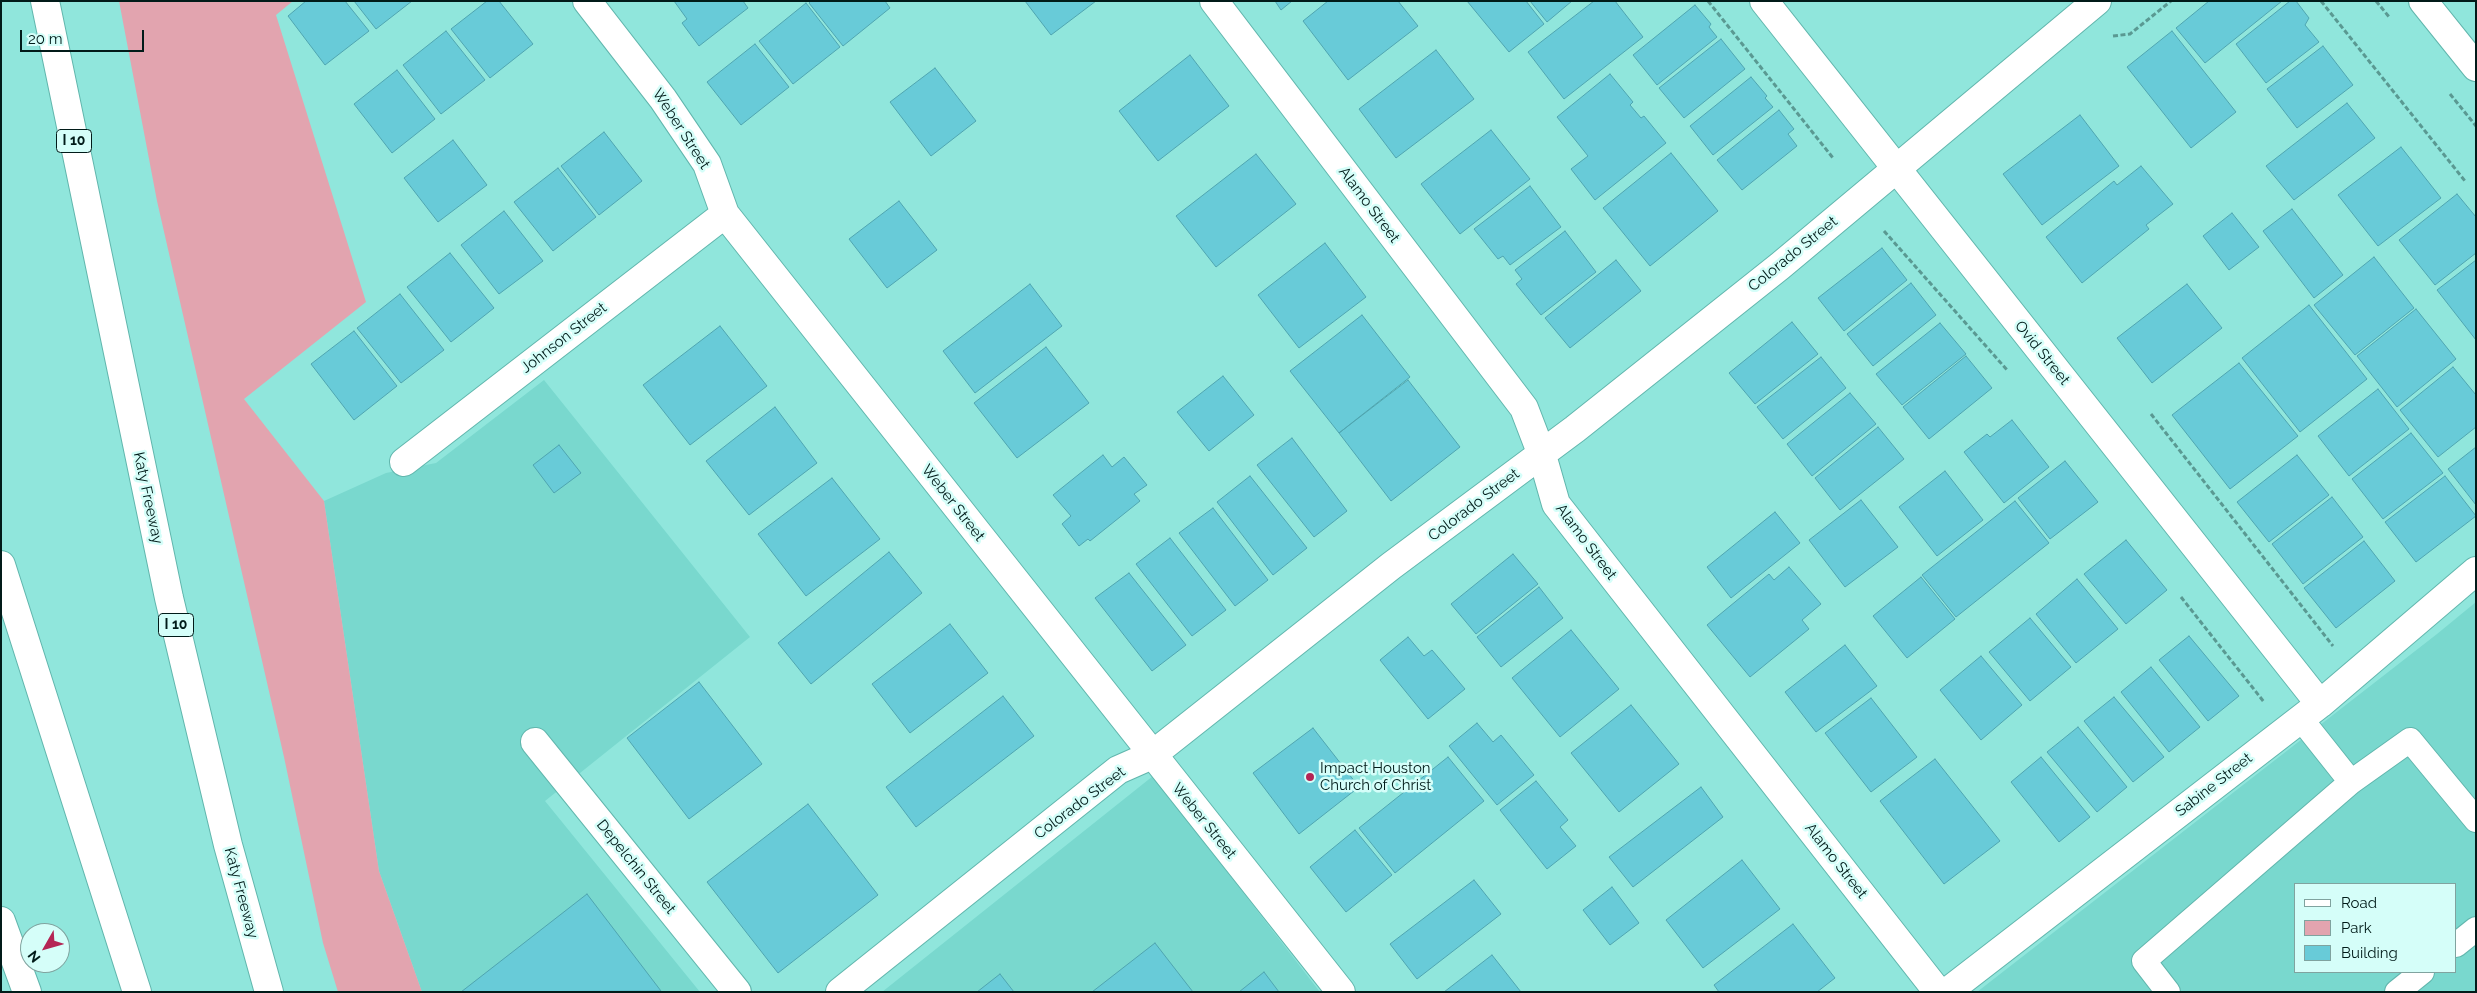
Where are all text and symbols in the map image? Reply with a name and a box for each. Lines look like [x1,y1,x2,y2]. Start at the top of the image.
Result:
scale bar [22,20,146,52]
text: 20 m [28,30,63,48]
street label: Weber Street [648,85,714,173]
road number: I 10 [56,130,92,152]
street label: Alamo Street [1335,163,1403,247]
street label: Colorado Street [1745,213,1841,295]
street label: Johnson Street [518,299,610,377]
street label: Ovid Street [2011,317,2073,389]
street label: Katy Freeway [129,450,167,546]
street label: Weber Street [918,461,988,545]
street label: Colorado Street [1425,465,1523,545]
street label: Alamo Street [1552,500,1620,584]
road number: I 10 [158,614,194,636]
street label: Sabine Street [2172,749,2256,821]
place label: Impact Houston Church of Christ [1320,759,1431,794]
street label: Colorado Street [1031,763,1129,843]
marker: Impact Houston Church of Christ [1304,771,1316,783]
street label: Weber Street [1168,779,1240,863]
street label: Depelchin Street [592,816,680,918]
street label: Alamo Street [1801,820,1871,902]
street label: Katy Freeway [220,846,262,940]
legend [2294,883,2457,973]
text: Road [2341,894,2377,912]
text: Park [2341,919,2372,937]
north arrow [20,923,70,973]
text: Building [2341,944,2398,962]
text: N [24,947,44,966]

